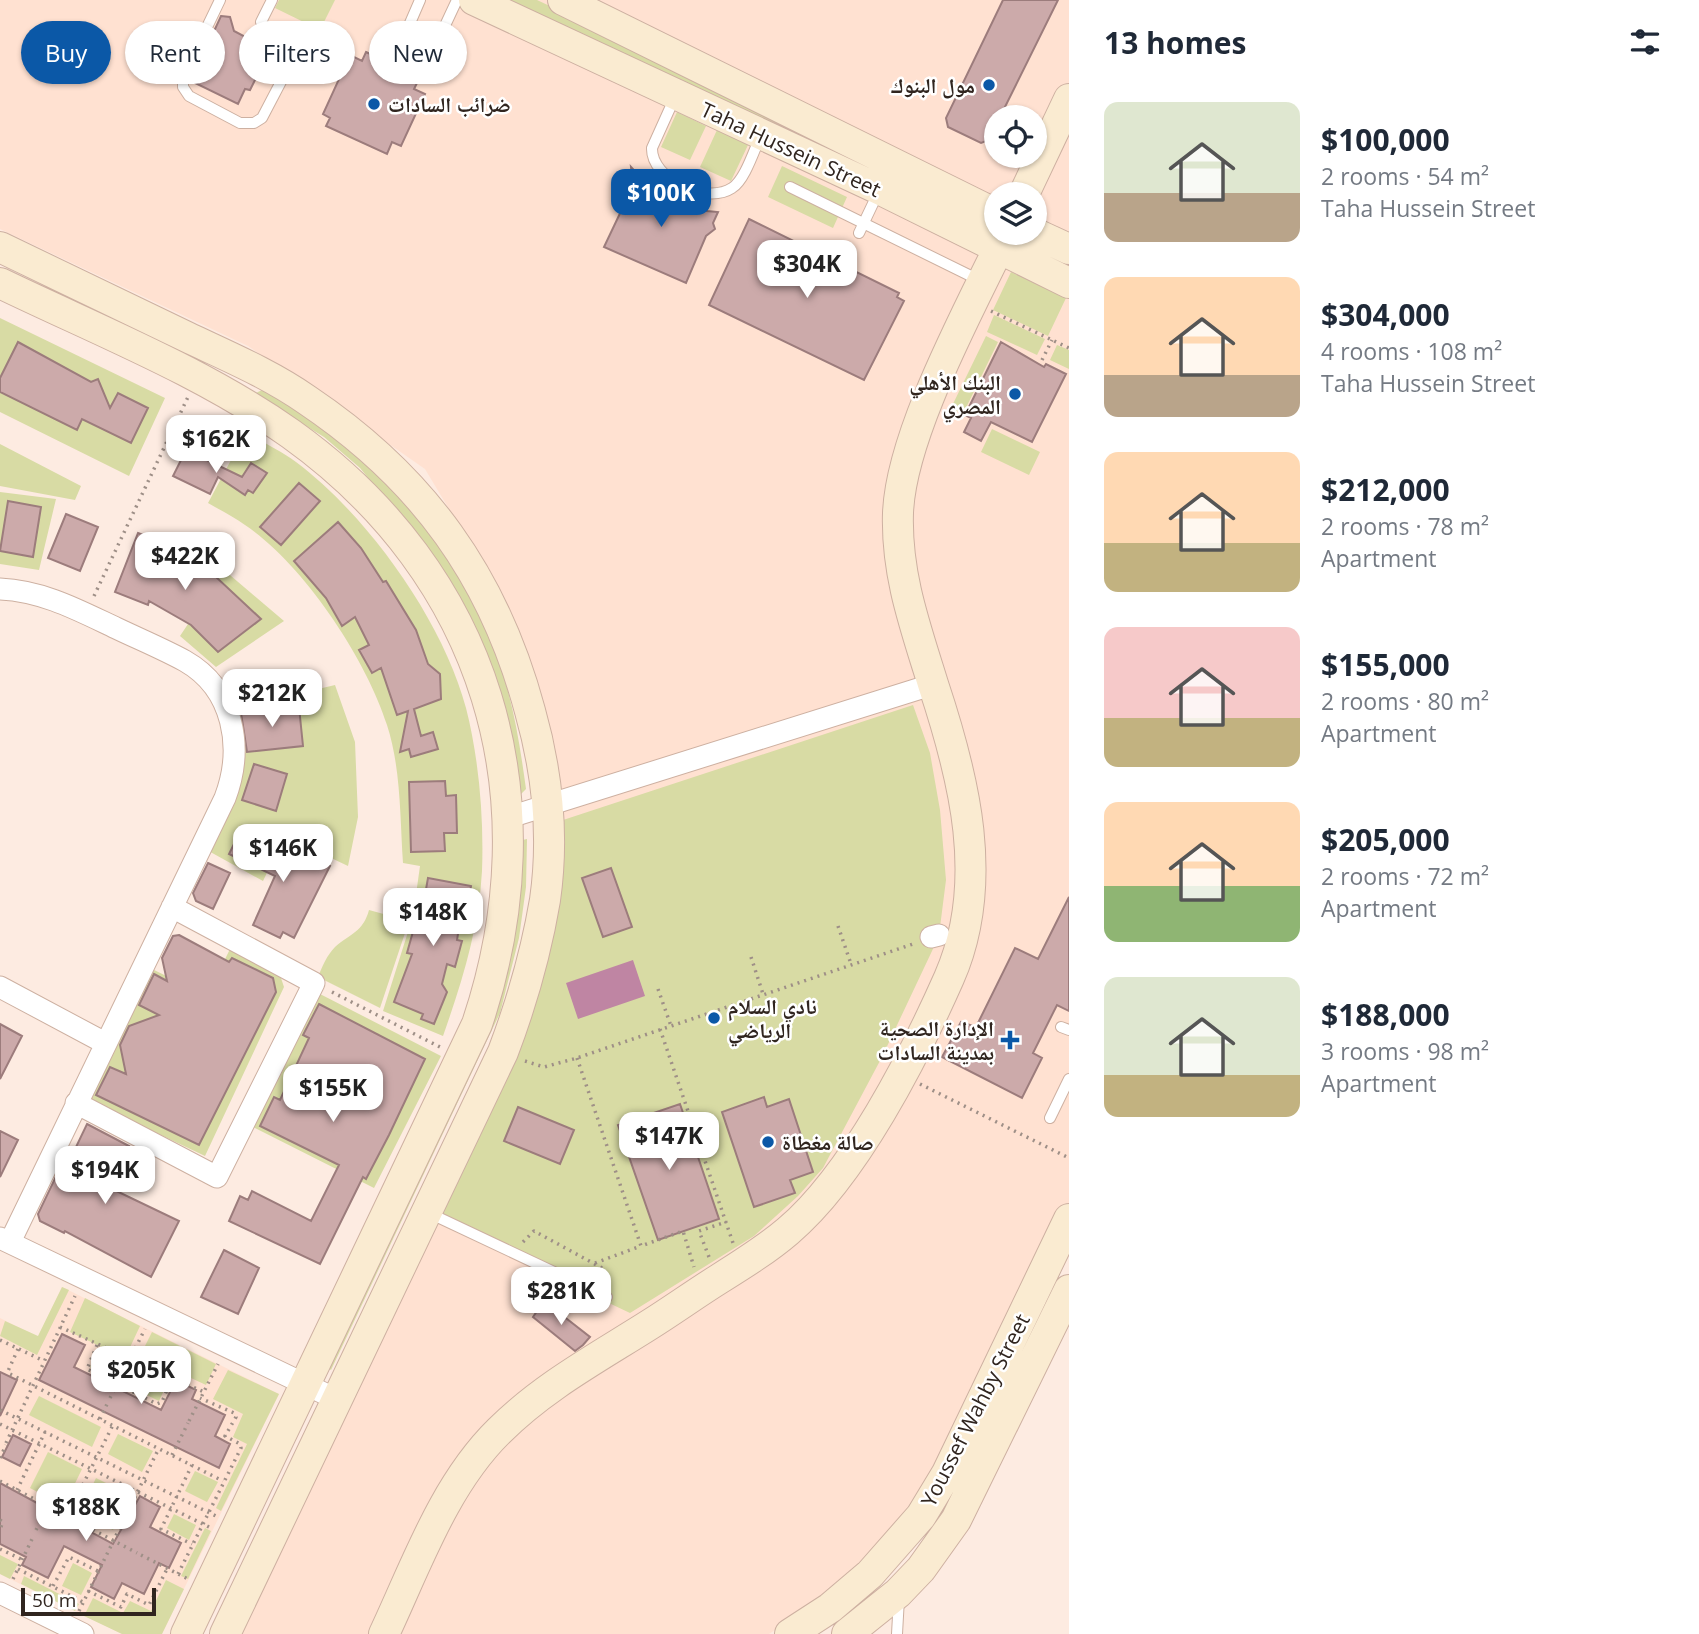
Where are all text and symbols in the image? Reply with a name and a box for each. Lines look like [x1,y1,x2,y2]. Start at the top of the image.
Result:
chip: Buy [21,21,111,84]
chip: Rent [125,21,225,84]
chip: Filters [239,21,355,84]
chip: New [369,21,467,84]
text: 13 homes [1104,22,1247,63]
icon: filters [1626,23,1664,61]
place label: مول البنوك [891,71,975,99]
marker: مول البنوك [981,77,997,93]
place label: ضرائب السادات [388,90,511,118]
street label: Taha Hussein Street [696,95,886,203]
marker: ضرائب السادات [366,96,382,112]
map controls [984,105,1047,245]
button: locate [984,105,1047,168]
text: $100,000 [1321,119,1450,160]
icon: home [1160,130,1244,214]
text: 2 rooms · 54 m² [1321,160,1489,192]
pin: $100K [612,170,710,229]
text: $100K [627,176,695,208]
button: layers [984,182,1047,245]
text: Taha Hussein Street [1321,192,1535,224]
pin: $304K [758,240,856,300]
text: $304K [773,247,841,279]
text: $304,000 [1321,294,1450,335]
icon: home [1160,305,1244,389]
text: 4 rooms · 108 m² [1321,335,1502,367]
text: Taha Hussein Street [1321,367,1535,399]
place label: البنك الأهلي المصري [909,368,1001,423]
marker: البنك الأهلي المصري [1007,386,1023,402]
pin: $162K [167,416,265,475]
text: $162K [182,422,250,454]
text: $212,000 [1321,469,1450,510]
icon: home [1160,480,1244,564]
text: 2 rooms · 78 m² [1321,510,1489,542]
pin: $422K [136,532,234,592]
text: $422K [151,539,219,571]
text: Apartment [1321,542,1437,574]
text: $155,000 [1321,644,1450,685]
icon: home [1160,655,1244,739]
pin: $212K [223,670,321,729]
text: $212K [238,676,306,708]
text: 2 rooms · 80 m² [1321,685,1489,717]
text: Apartment [1321,717,1437,749]
text: $205,000 [1321,819,1450,860]
pin: $146K [234,824,332,884]
icon: home [1160,830,1244,914]
text: $146K [249,831,317,863]
text: 2 rooms · 72 m² [1321,860,1489,892]
pin: $148K [384,888,482,948]
text: Apartment [1321,892,1437,924]
text: $148K [399,895,467,927]
place label: نادي السلام الرياضي [728,992,817,1047]
text: $188,000 [1321,994,1450,1035]
icon: home [1160,1005,1244,1089]
marker: نادي السلام الرياضي [706,1010,722,1026]
place label: الإدارة الصحية بمدينة السادات [878,1014,994,1066]
marker: الإدارة الصحية بمدينة السادات [1000,1030,1020,1050]
text: 3 rooms · 98 m² [1321,1035,1489,1067]
pin: $155K [284,1064,382,1124]
text: Apartment [1321,1067,1437,1099]
text: $155K [299,1071,367,1103]
pin: $147K [620,1112,718,1172]
text: $147K [635,1119,703,1151]
place label: صالة مغطاة [782,1128,874,1156]
marker: صالة مغطاة [760,1134,776,1150]
pin: $194K [56,1146,154,1206]
text: $194K [71,1153,139,1185]
pin: $281K [512,1268,610,1327]
text: $281K [527,1274,595,1306]
street label: Youssef Wahby Street [914,1309,1036,1511]
pin: $205K [92,1346,190,1406]
text: $205K [107,1353,175,1385]
pin: $188K [37,1484,135,1543]
text: $188K [52,1490,120,1522]
scale bar [21,1585,156,1617]
text: 50 m [32,1587,76,1613]

